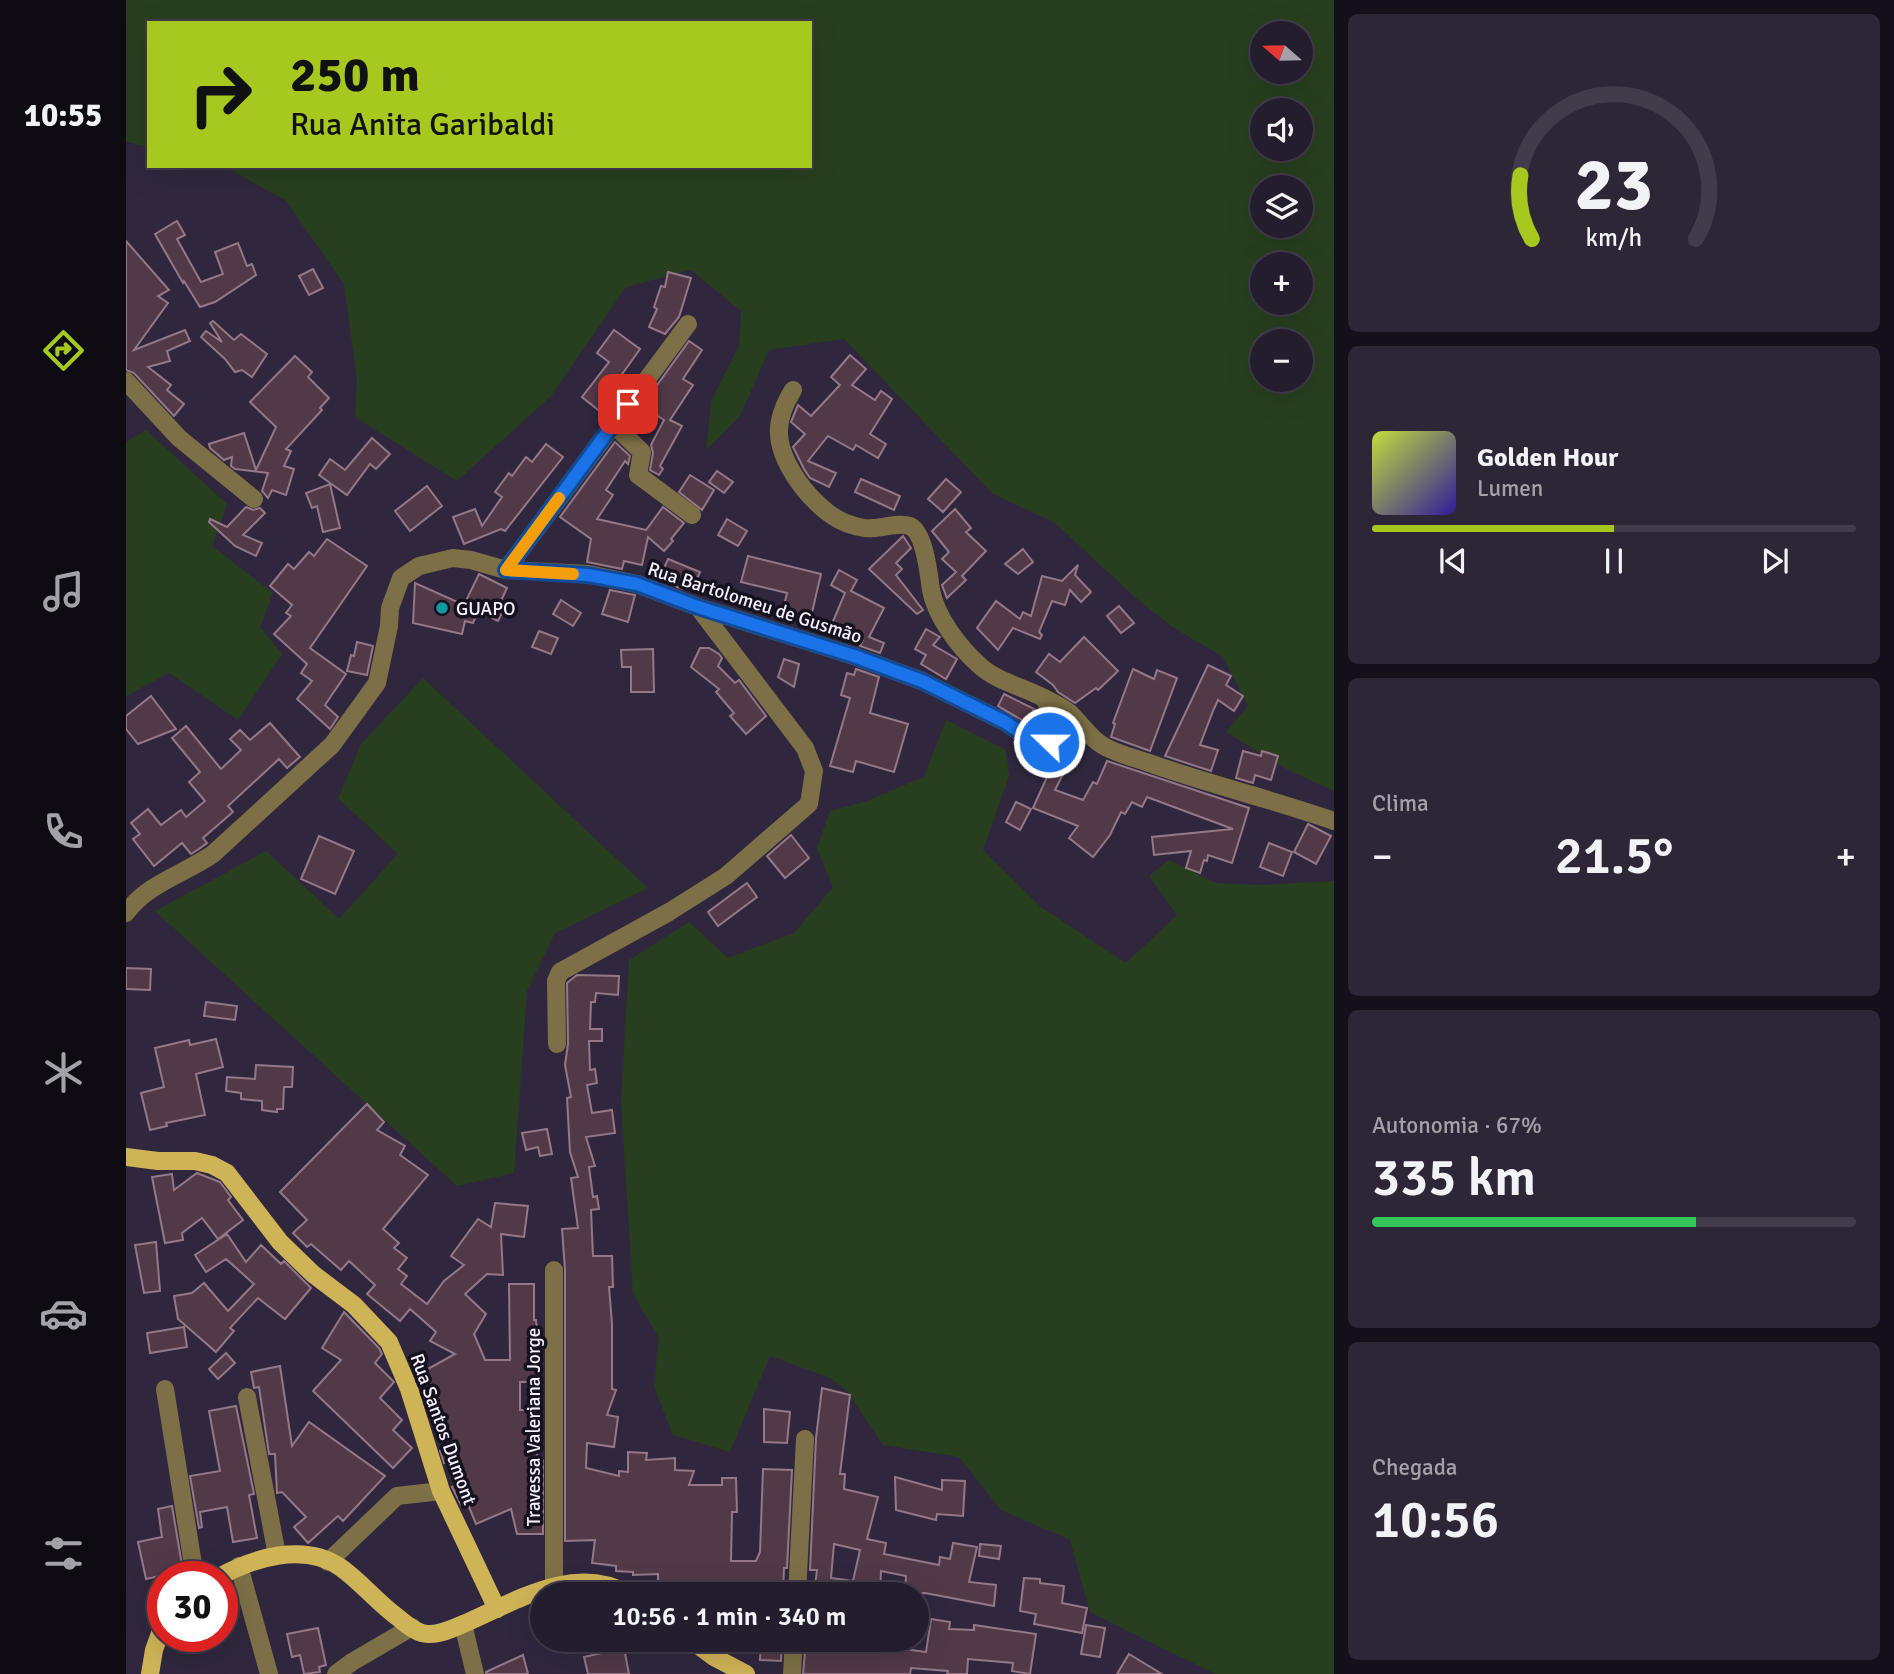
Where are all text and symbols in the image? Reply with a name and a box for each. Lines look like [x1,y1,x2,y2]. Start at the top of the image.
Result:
north arrow [1250,21,1312,84]
map controls [1250,21,1313,392]
text: 250 m [290,45,420,105]
icon: right [175,49,266,140]
text: 10:55 [24,96,102,135]
button: sound [1250,98,1313,161]
text: Rua Anita Garibaldi [290,105,555,144]
text: 23 [1575,141,1653,230]
button: layers [1250,175,1313,238]
text: km/h [1586,222,1642,253]
button: + [1250,252,1313,315]
icon: directions [39,326,88,375]
button: − [1250,329,1313,392]
pin [598,374,658,434]
icon: arrive [609,385,647,423]
text: Golden Hour [1477,442,1618,474]
text: Lumen [1477,474,1543,503]
icon: previous [1434,542,1472,580]
icon: pause [1595,542,1633,580]
icon: next [1756,542,1794,580]
street label: Rua Bartolomeu de Gusmão [645,557,865,649]
icon: music [39,567,88,616]
place label: GUAPO [456,597,515,621]
marker: GUAPO [434,600,450,616]
position arrow [1012,705,1086,779]
text: Clima [1372,789,1429,818]
icon: phone [39,807,88,856]
text: 21.5° [1555,824,1673,888]
text: − [1372,833,1393,880]
text: + [1835,833,1856,880]
icon: climate [39,1048,88,1097]
text: Autonomia · 67% [1372,1111,1542,1140]
text: 335 km [1372,1146,1536,1210]
icon: car [39,1289,88,1338]
street label: Travessa Valeriana Jorge [522,1328,546,1526]
street label: Rua Santos Dumont [405,1350,482,1509]
text: Chegada [1372,1453,1457,1482]
text: 10:56 [1372,1488,1499,1552]
icon: filters [39,1529,88,1578]
speed limit sign: 30 [147,1561,238,1652]
text: 10:56 · 1 min · 340 m [613,1601,846,1633]

